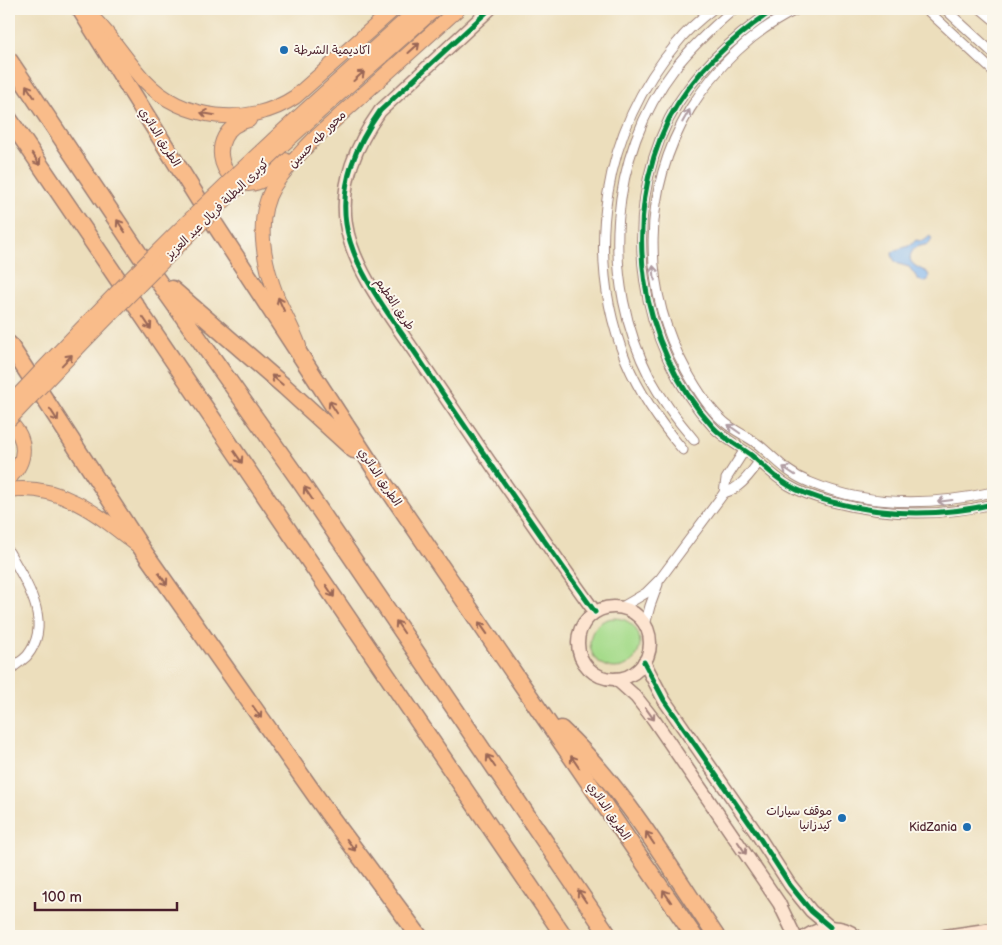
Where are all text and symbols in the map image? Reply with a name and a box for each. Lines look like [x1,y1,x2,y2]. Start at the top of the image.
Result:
one-way arrow [408,42,421,54]
place label: اكاديمية الشرطة [294,43,370,58]
marker: اكاديمية الشرطة [278,44,290,56]
one-way arrow [353,71,366,82]
one-way arrow [25,84,35,98]
street label: الطريق الدائري [135,105,184,170]
street label: محور طه حسين [285,107,349,171]
one-way arrow [200,109,216,119]
one-way arrow [682,110,692,124]
one-way arrow [31,152,41,166]
street label: كوبرى البطلة فريال عبد العزيز [162,156,272,263]
one-way arrow [116,219,126,233]
one-way arrow [649,265,659,281]
street label: طريق الفطيم [371,275,418,334]
one-way arrow [275,297,285,312]
one-way arrow [142,316,152,330]
one-way arrow [61,354,73,366]
one-way arrow [271,375,284,386]
one-way arrow [328,400,338,414]
one-way arrow [50,407,60,421]
one-way arrow [727,424,741,434]
street label: الطريق الدائري [354,445,405,510]
one-way arrow [233,450,243,464]
one-way arrow [782,466,796,476]
one-way arrow [303,486,313,500]
one-way arrow [938,496,954,506]
one-way arrow [158,572,169,585]
one-way arrow [325,584,335,598]
one-way arrow [394,620,405,634]
one-way arrow [478,621,488,635]
one-way arrow [252,705,262,719]
one-way arrow [644,707,655,720]
one-way arrow [486,754,496,768]
one-way arrow [570,755,580,769]
street label: الطريق الدائري [583,779,634,844]
place label: موقف سيارات كيدزانيا [766,804,832,833]
marker: موقف سيارات كيدزانيا [836,812,848,824]
place label: KidZania [909,820,957,835]
marker: KidZania [961,821,973,833]
one-way arrow [645,831,655,845]
one-way arrow [346,838,356,852]
one-way arrow [737,841,747,855]
scale bar [35,880,178,912]
text: 100 m [42,888,82,907]
one-way arrow [577,889,587,903]
one-way arrow [662,889,672,903]

